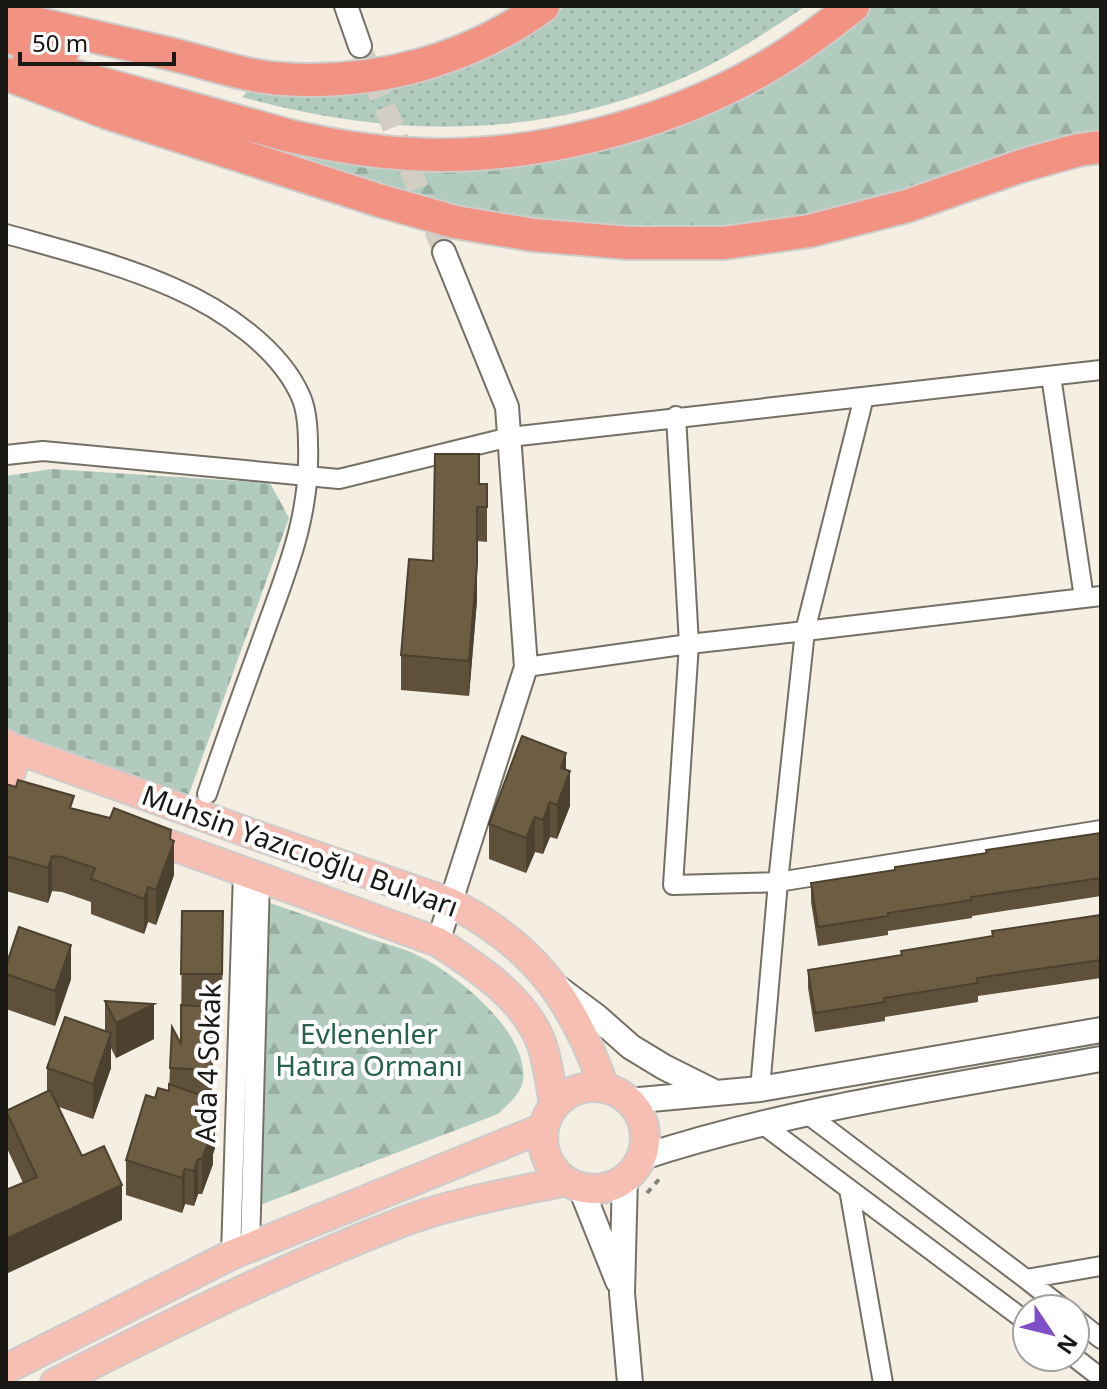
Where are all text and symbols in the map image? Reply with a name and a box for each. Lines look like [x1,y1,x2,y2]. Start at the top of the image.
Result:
scale bar [20,16,174,66]
text: 50 m [32,26,88,59]
street label: Muhsin Yazıcıoğlu Bulvarı [137,775,464,925]
street label: Ada 4 Sokak [185,983,229,1143]
park label: Evlenenler Hatıra Ormanı [275,1014,463,1084]
north arrow [1011,1293,1091,1373]
text: N [1051,1329,1086,1361]

